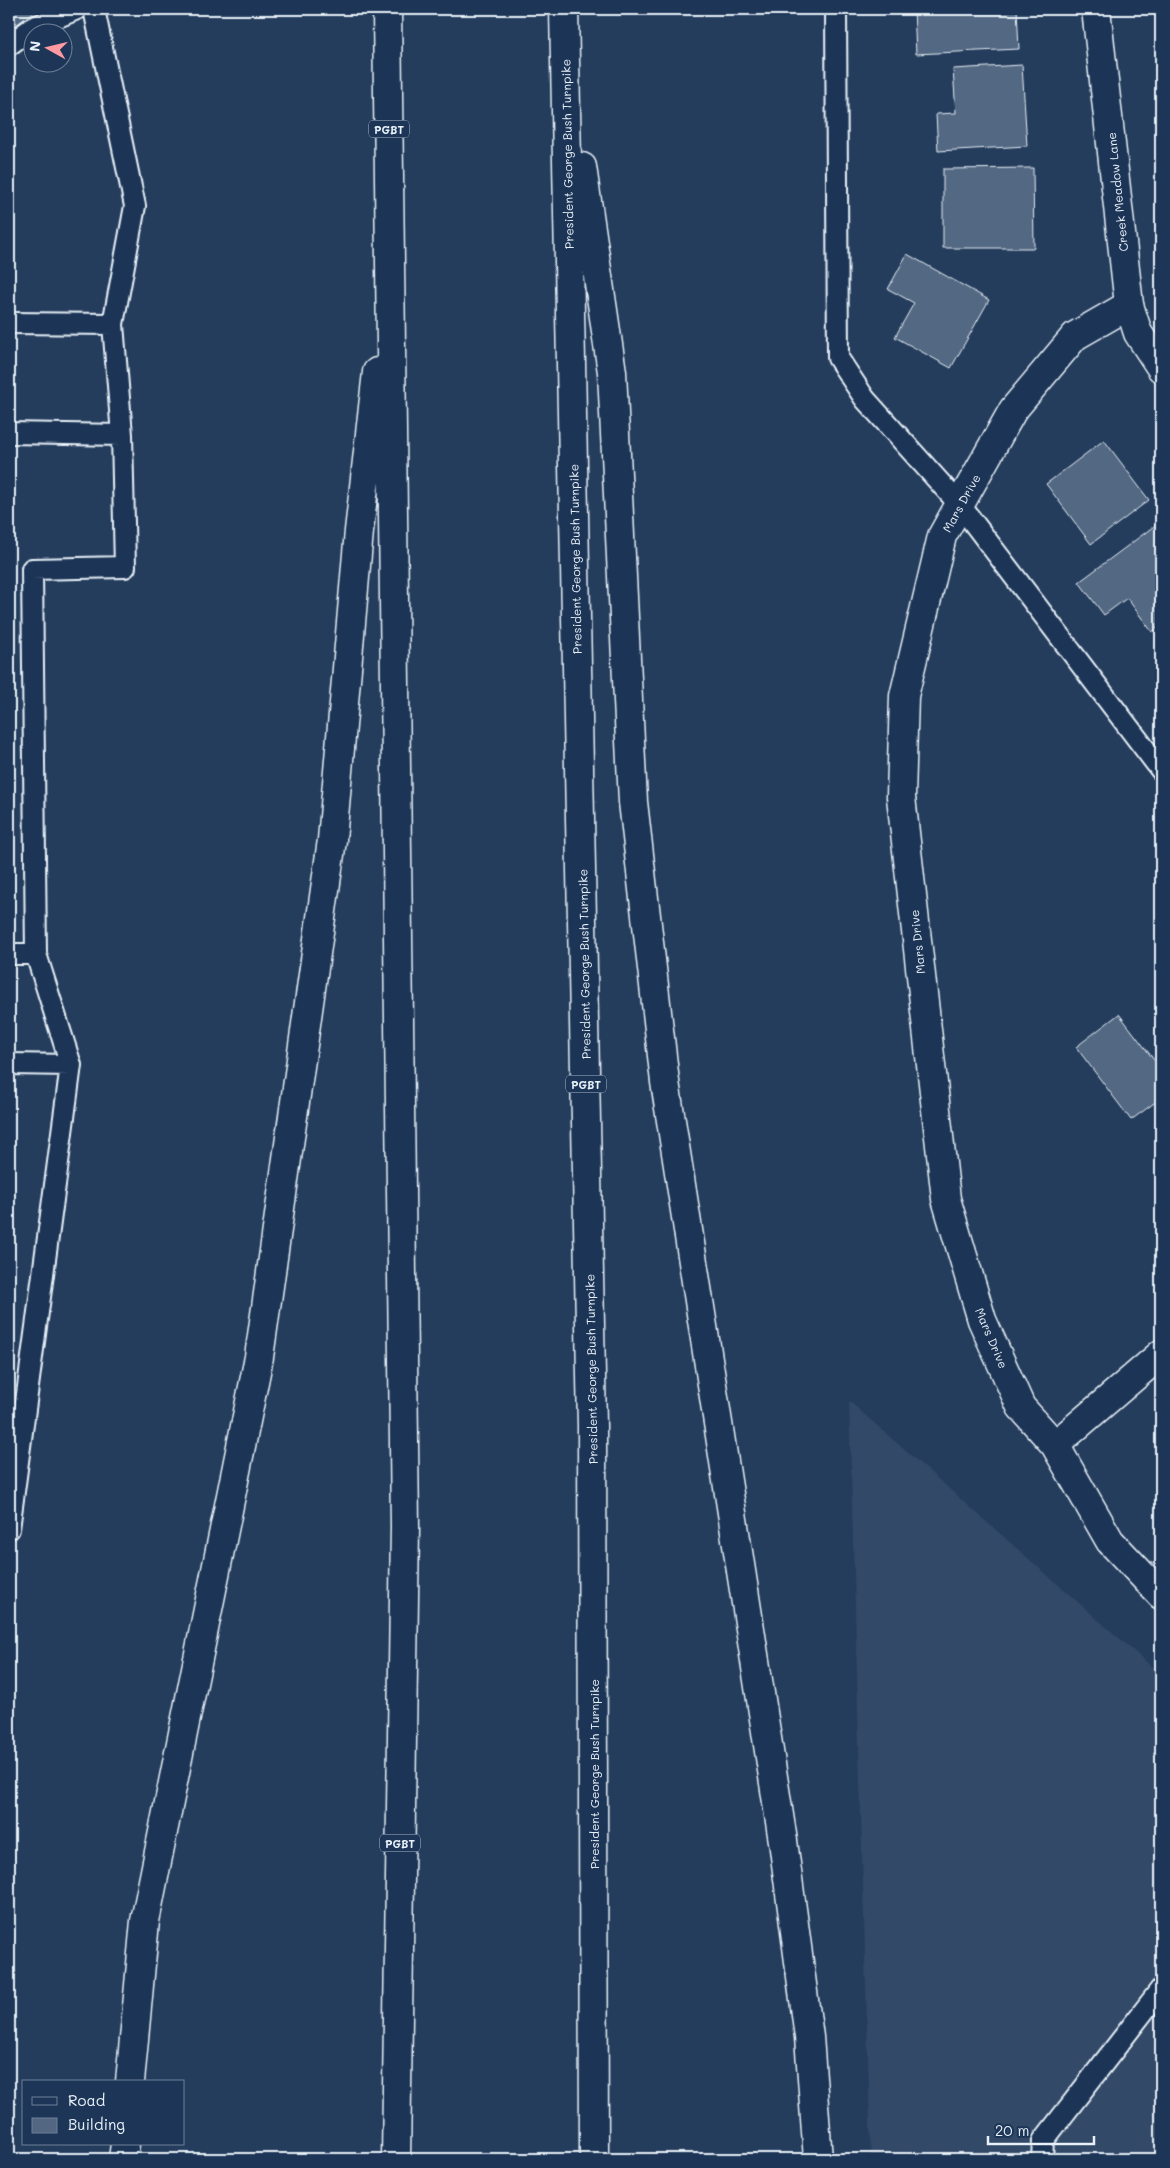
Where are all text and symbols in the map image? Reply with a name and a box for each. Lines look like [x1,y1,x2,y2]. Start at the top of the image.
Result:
north arrow [22,22,72,72]
text: N [24,40,45,53]
street label: President George Bush Turnpike [557,59,577,249]
road number: PGBT [369,120,409,138]
street label: Creek Meadow Lane [1103,132,1131,252]
street label: President George Bush Turnpike [565,464,585,654]
street label: Mars Drive [938,471,984,535]
street label: President George Bush Turnpike [574,869,594,1059]
street label: Mars Drive [906,909,928,975]
road number: PGBT [566,1076,606,1092]
street label: President George Bush Turnpike [581,1274,601,1464]
street label: Mars Drive [972,1305,1012,1371]
street label: President George Bush Turnpike [586,1679,602,1869]
road number: PGBT [380,1835,420,1852]
legend [22,2080,185,2146]
text: Road [68,2090,105,2110]
scale bar [988,2113,1094,2145]
text: Building [68,2114,125,2134]
text: 20 m [995,2120,1029,2140]

